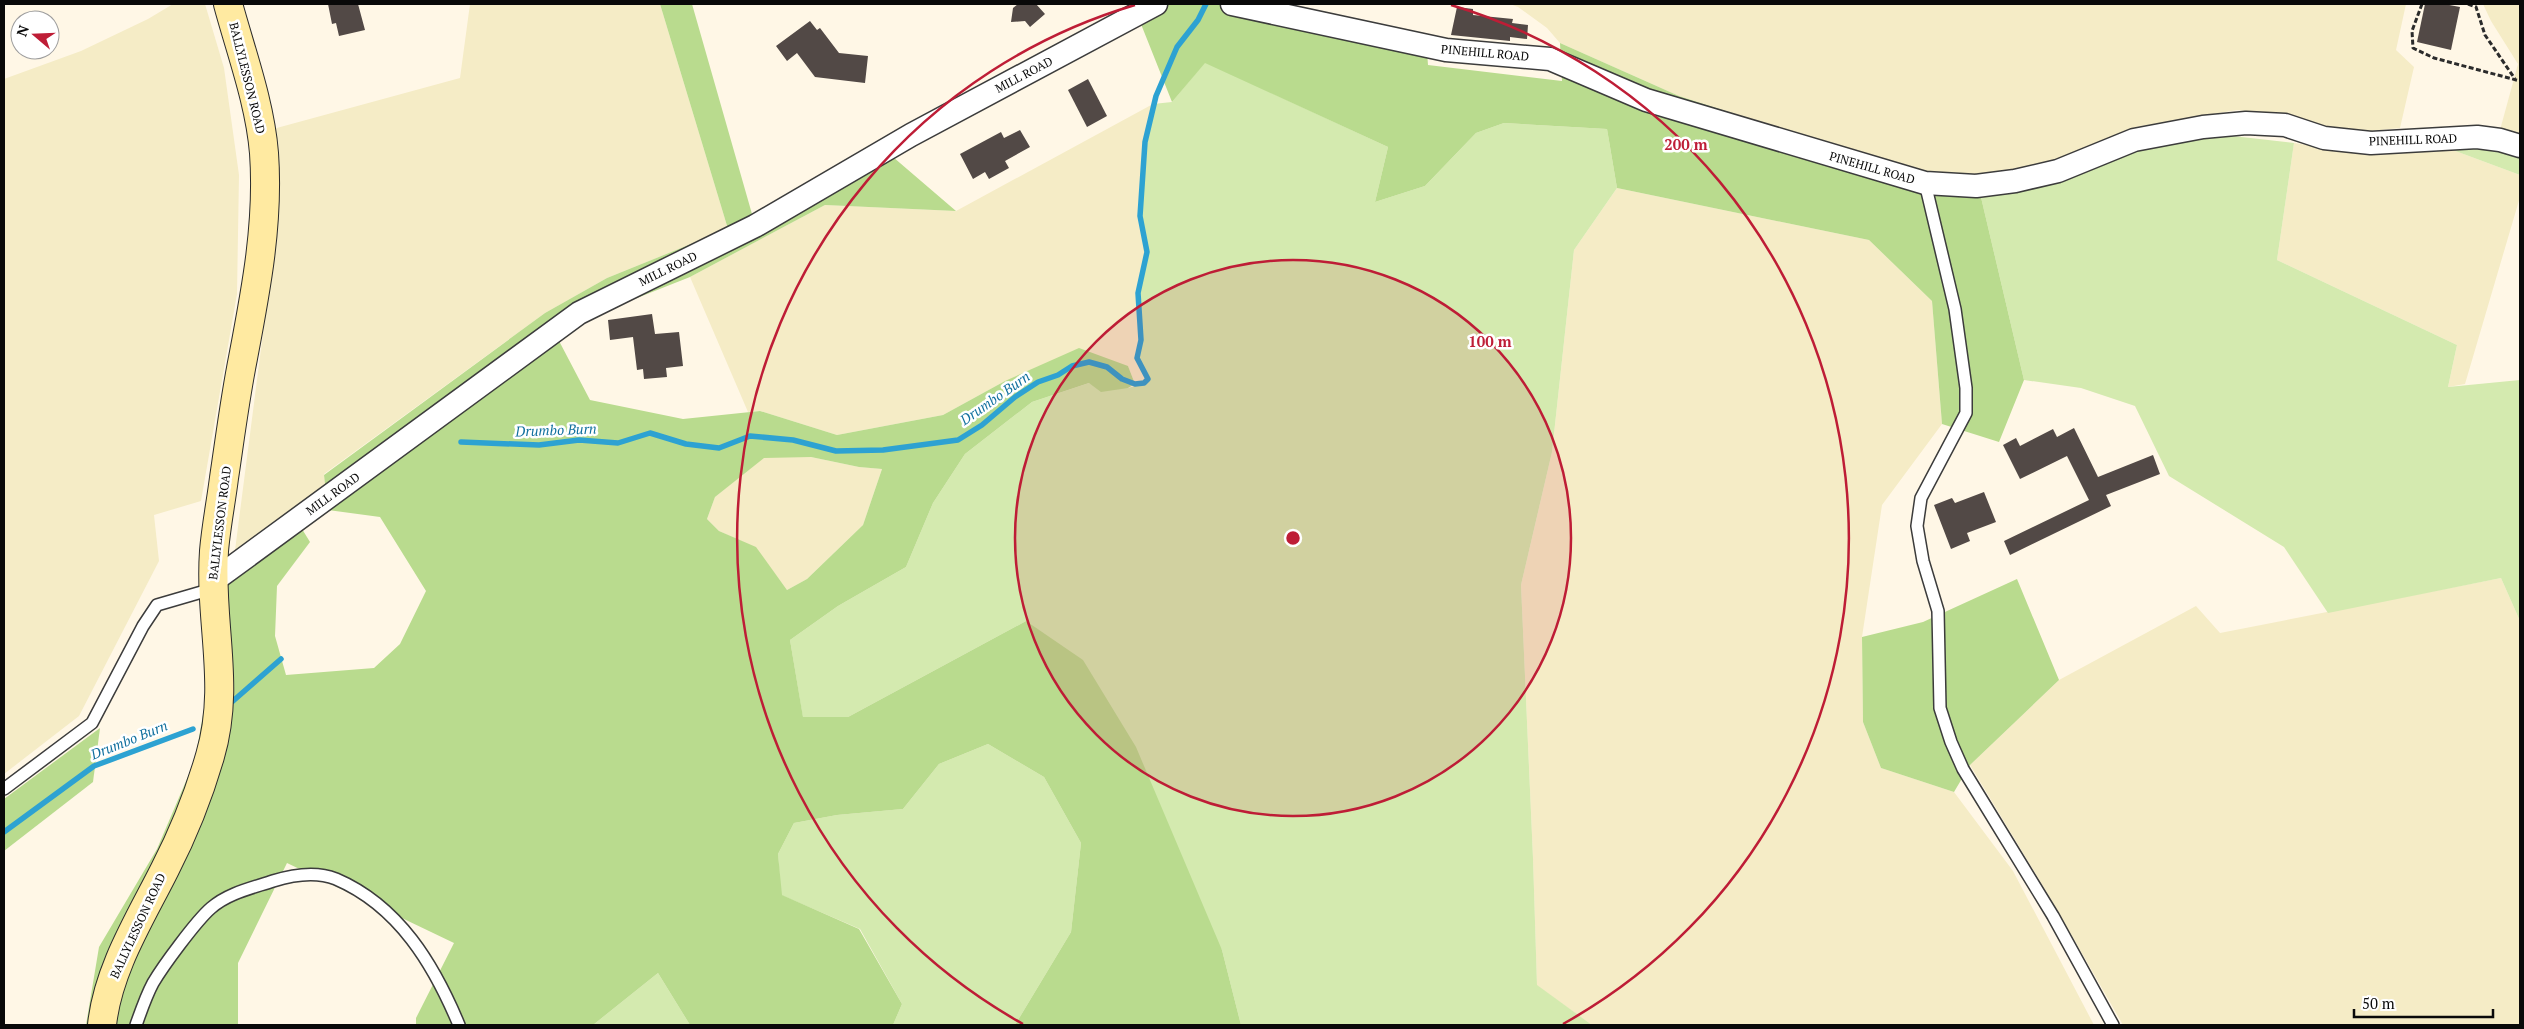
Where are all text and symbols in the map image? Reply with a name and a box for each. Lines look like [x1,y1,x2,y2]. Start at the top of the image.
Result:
north arrow [10,10,60,60]
street label: BALLYLESSON ROAD [226,20,269,135]
text: N [12,22,33,39]
street label: PINEHILL ROAD [1440,41,1530,64]
street label: MILL ROAD [992,53,1055,96]
street label: PINEHILL ROAD [2369,130,2457,149]
text: 200 m [1664,134,1708,154]
street label: PINEHILL ROAD [1828,148,1917,187]
street label: MILL ROAD [636,248,699,289]
text: 100 m [1468,331,1512,351]
water label: Drumbo Burn [955,366,1033,429]
water label: Drumbo Burn [514,419,597,440]
street label: BALLYLESSON ROAD [205,465,234,581]
street label: MILL ROAD [303,469,363,518]
centre of rings [1284,529,1302,547]
water label: Drumbo Burn [87,715,170,764]
street label: BALLYLESSON ROAD [107,871,169,981]
scale bar [2354,986,2493,1018]
text: 50 m [2362,993,2395,1013]

